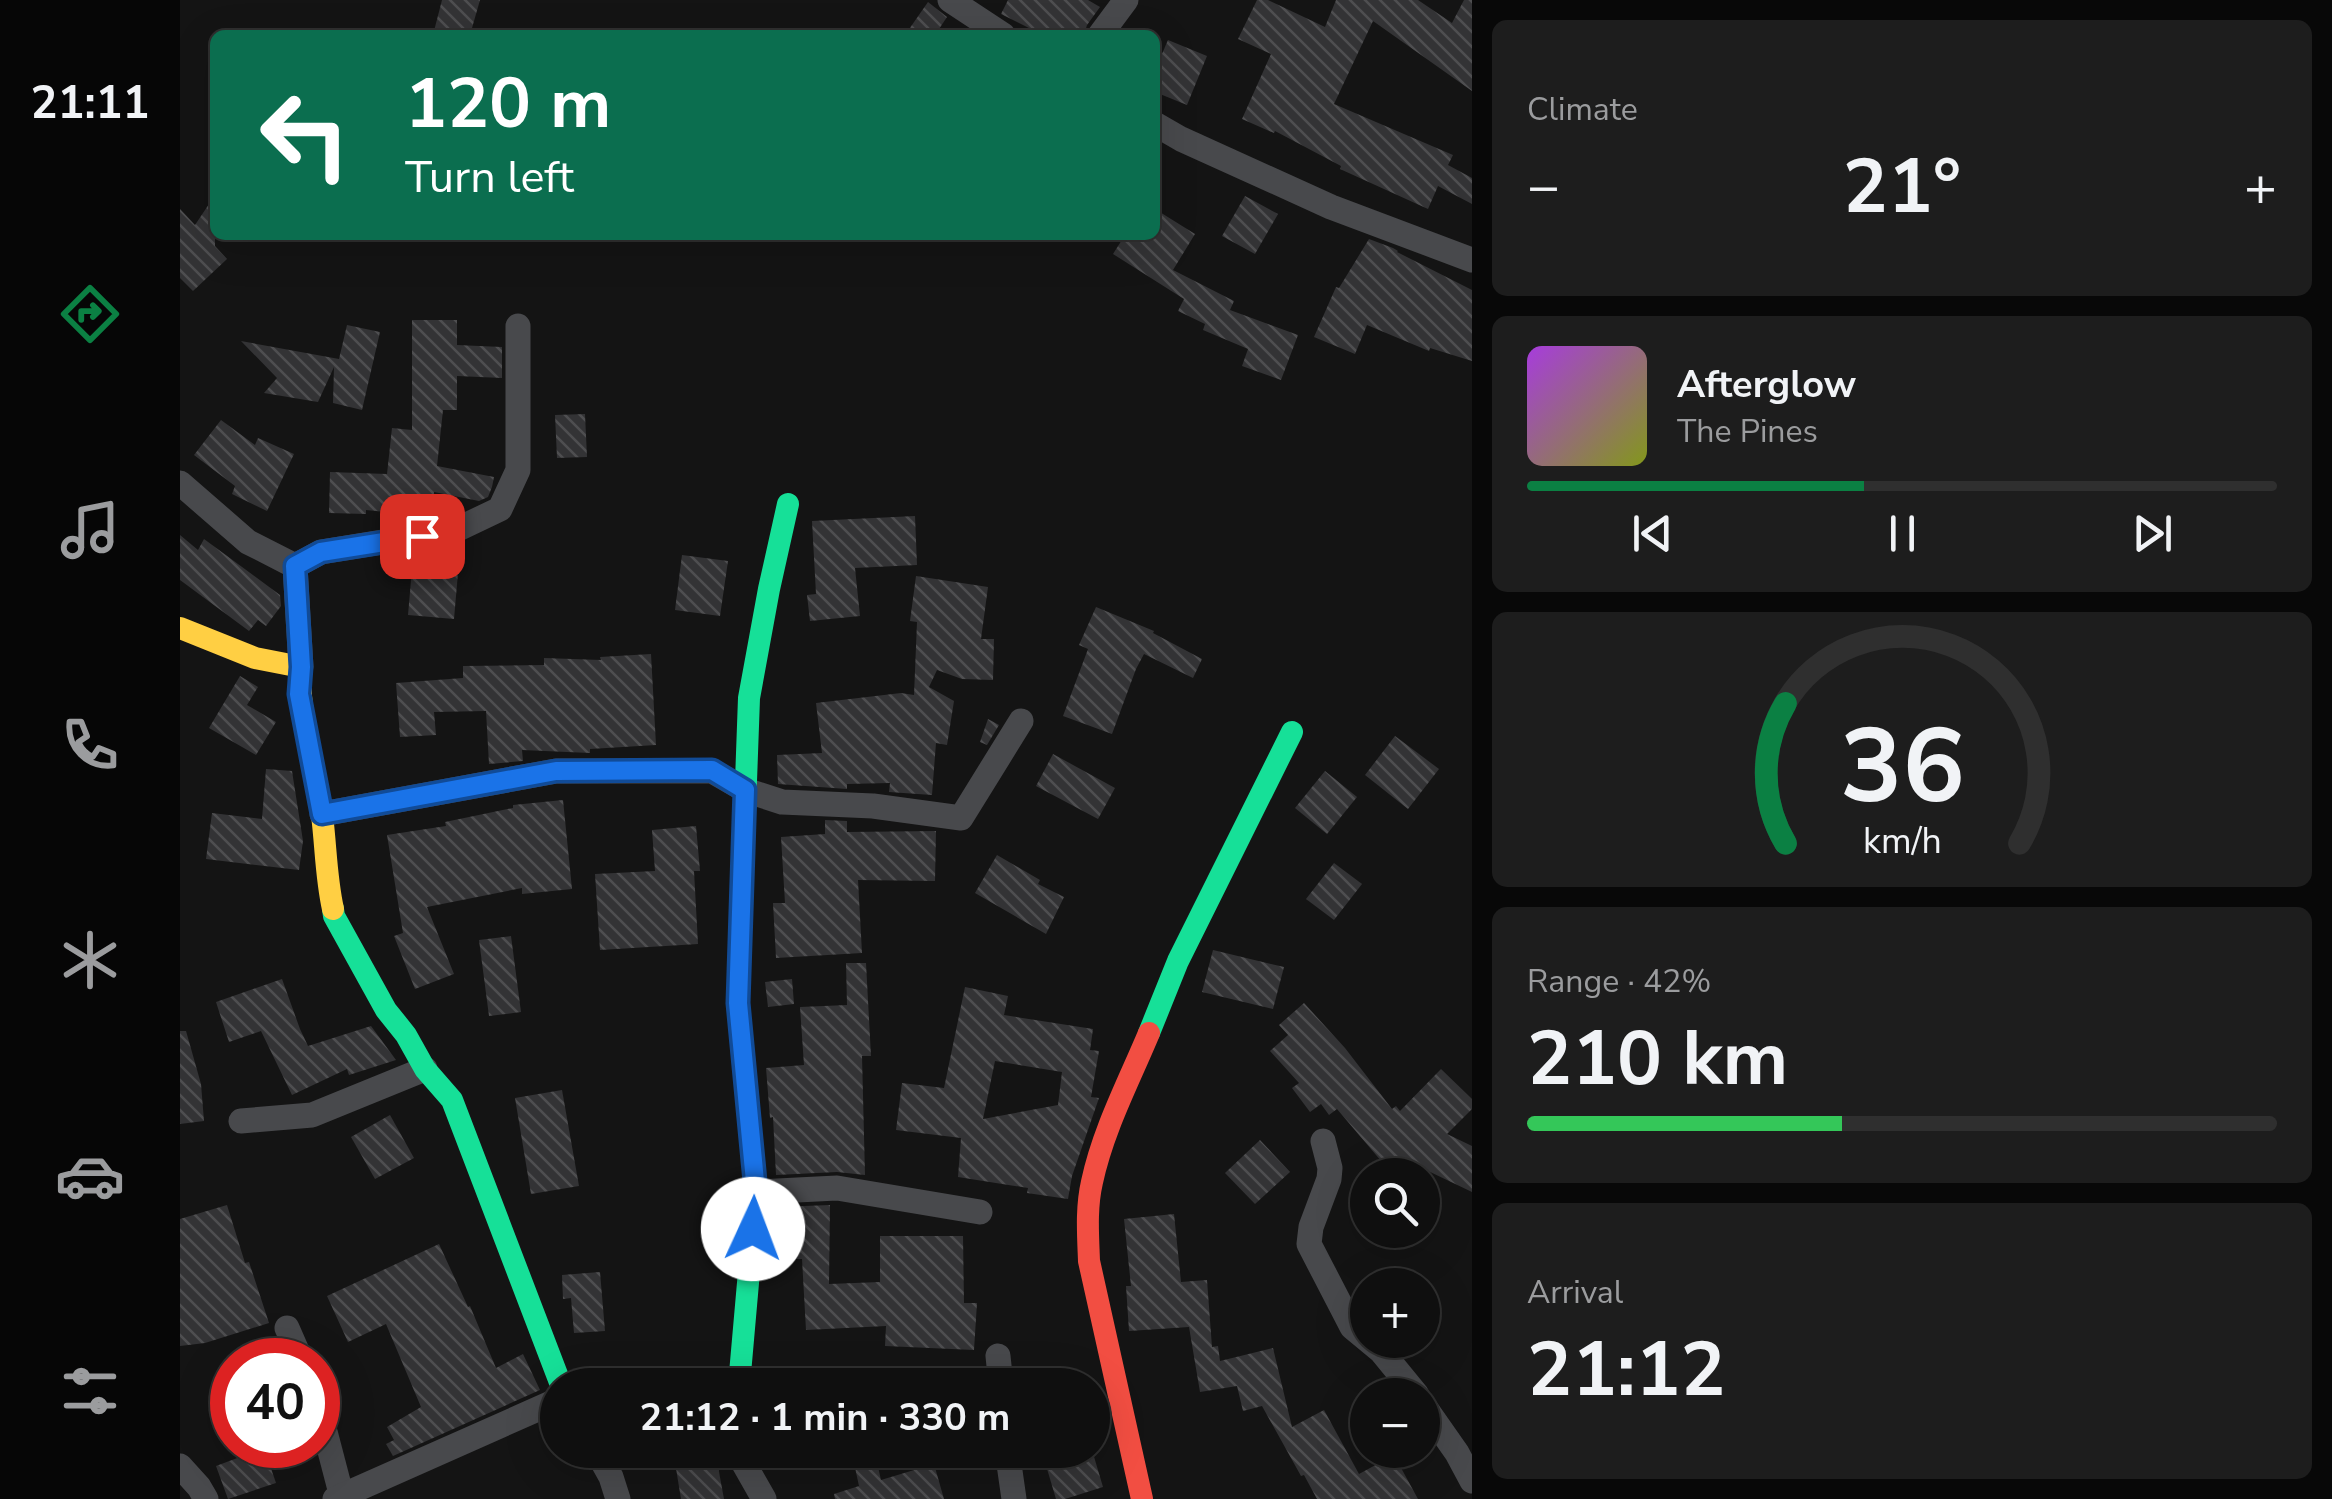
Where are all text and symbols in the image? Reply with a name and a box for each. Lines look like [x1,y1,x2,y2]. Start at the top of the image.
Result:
text: 120 m [405,56,611,152]
icon: left [240,70,370,200]
text: 21:11 [30,73,150,134]
text: Climate [1527,88,1638,131]
text: 21° [1843,136,1961,238]
text: Turn left [405,147,574,208]
text: − [1527,149,1560,224]
text: + [2244,149,2277,224]
icon: directions [55,279,125,349]
text: Afterglow [1677,359,1856,410]
text: The Pines [1677,410,1818,453]
pin [380,494,465,579]
icon: music [55,495,125,565]
icon: previous [1625,506,1680,561]
icon: pause [1875,506,1930,561]
icon: next [2125,506,2180,561]
icon: arrive [395,509,450,564]
text: 36 [1840,696,1964,838]
icon: phone [55,710,125,780]
text: km/h [1863,817,1941,866]
icon: climate [55,925,125,995]
text: Range · 42% [1527,960,1711,1003]
text: 210 km [1527,1008,1788,1110]
icon: car [55,1141,125,1211]
map controls [1350,1158,1440,1468]
button: search [1350,1158,1440,1248]
position arrow [701,1177,805,1281]
button: + [1350,1268,1440,1358]
text: Arrival [1527,1271,1623,1314]
text: 21:12 [1527,1319,1726,1421]
speed limit sign: 40 [210,1338,340,1468]
icon: filters [55,1356,125,1426]
button: − [1350,1378,1440,1468]
text: 21:12 · 1 min · 330 m [640,1392,1010,1443]

